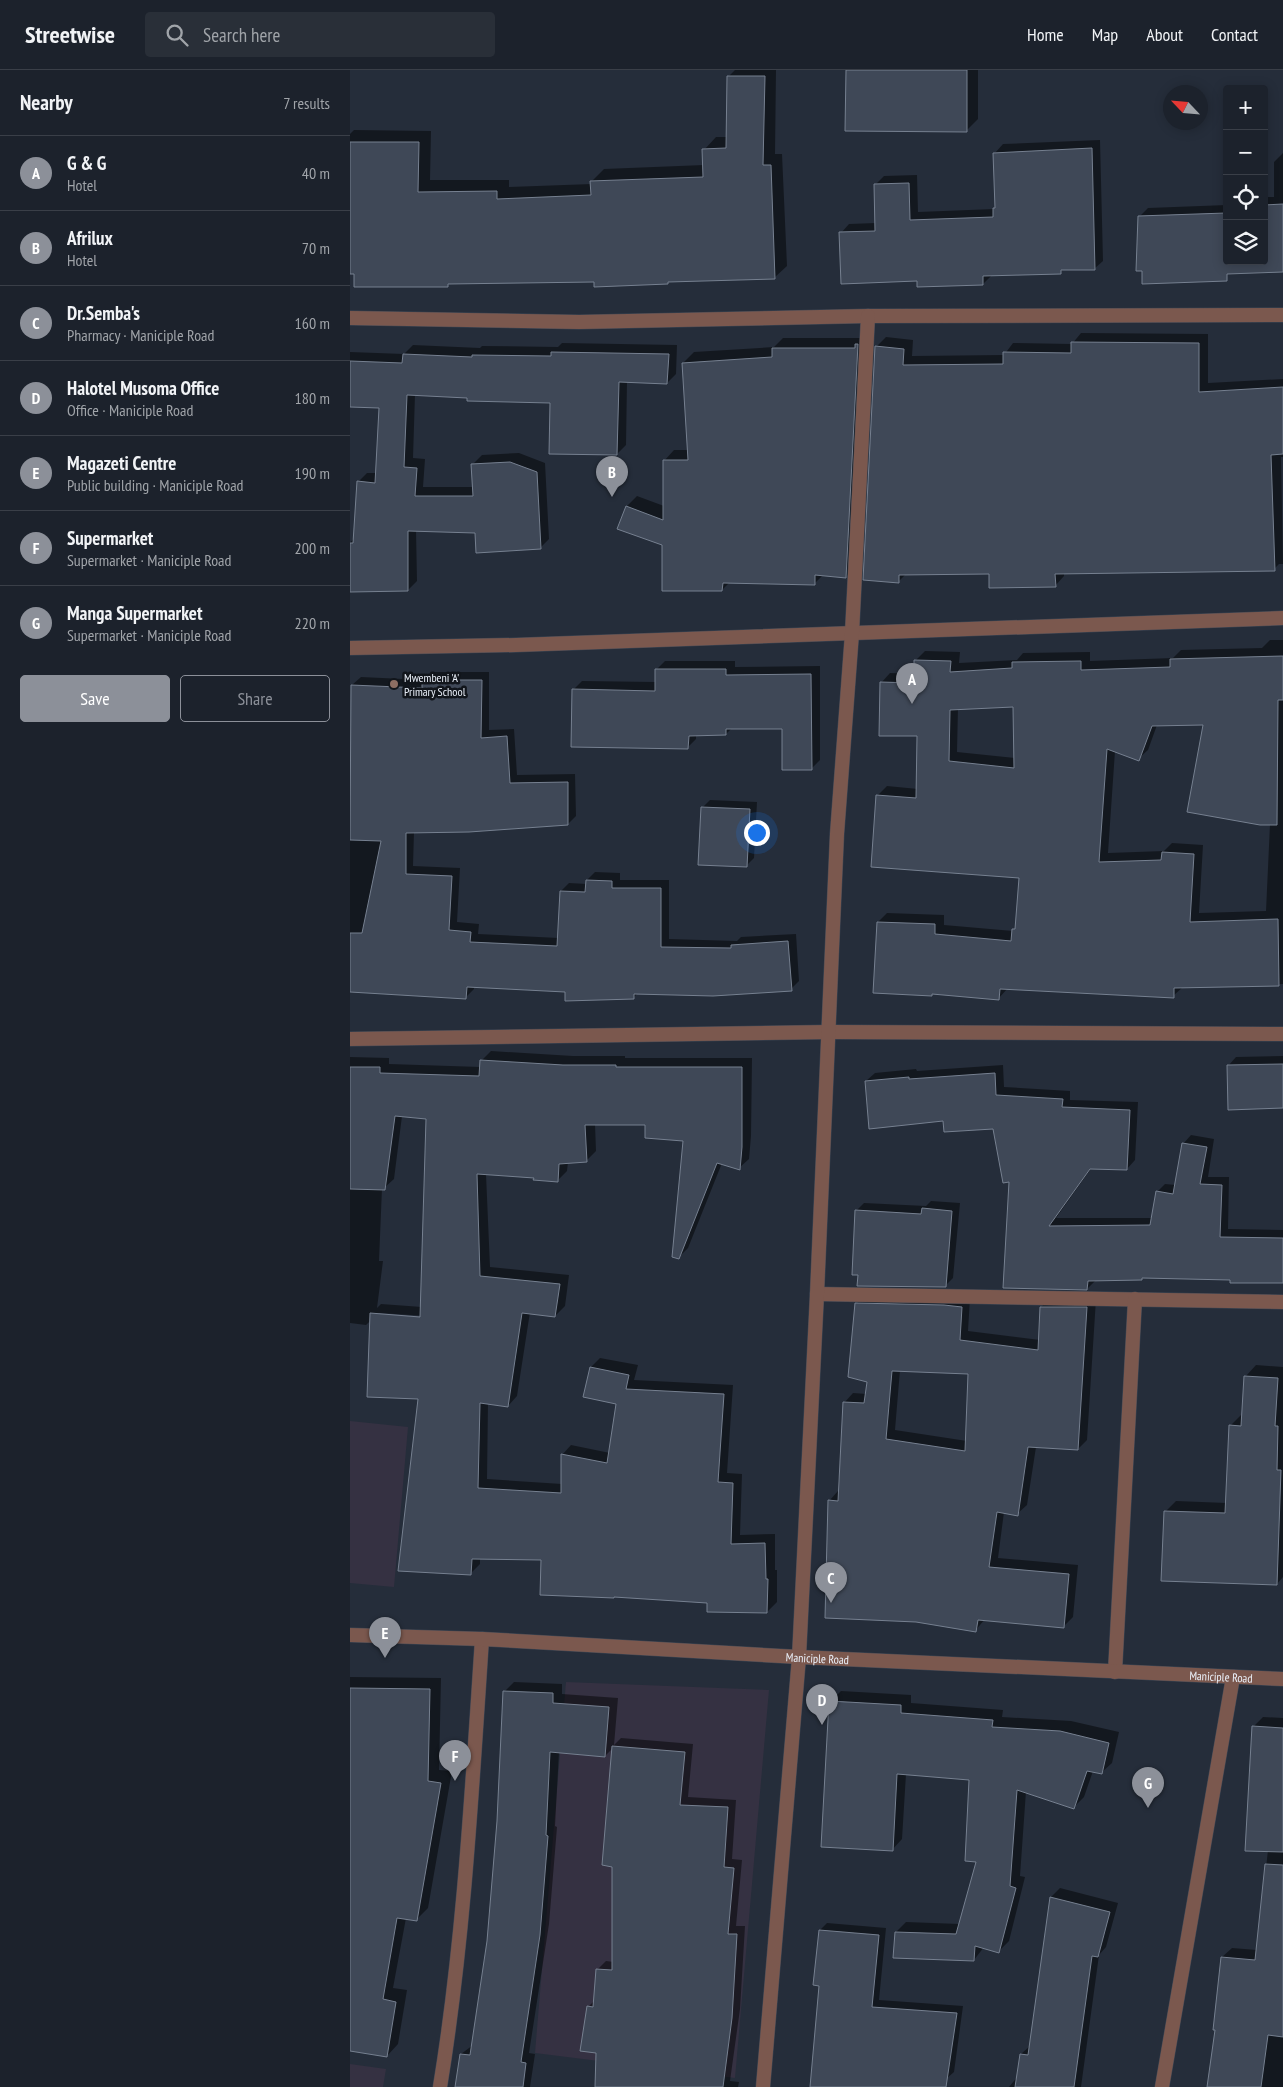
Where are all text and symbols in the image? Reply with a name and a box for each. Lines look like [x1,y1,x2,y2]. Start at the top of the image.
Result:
search box [145,12,495,57]
text: Streetwise [25,19,115,50]
icon: search [163,21,191,49]
text: Search here [203,23,280,47]
text: Home [1027,23,1064,46]
text: Map [1092,23,1118,46]
text: About [1146,23,1183,46]
text: Contact [1211,23,1258,46]
north arrow [1163,85,1208,130]
map controls [1223,85,1268,265]
button: + [1223,85,1268,130]
text: Nearby [20,89,73,116]
text: 7 results [283,93,330,113]
button: − [1223,130,1268,175]
text: G & G [67,151,106,175]
text: A [32,163,40,183]
text: 40 m [302,163,330,183]
text: Hotel [67,175,97,195]
button: locate [1223,175,1268,220]
button: layers [1223,220,1268,265]
text: Afrilux [67,226,113,250]
text: B [32,238,40,258]
text: 70 m [302,238,330,258]
text: Hotel [67,250,97,270]
text: Dr.Semba's [67,301,140,325]
text: C [32,313,40,333]
text: 160 m [295,313,330,333]
text: Pharmacy · Maniciple Road [67,325,214,345]
text: Halotel Musoma Office [67,376,219,400]
text: D [32,388,40,408]
text: 180 m [295,388,330,408]
text: Office · Maniciple Road [67,400,193,420]
text: Magazeti Centre [67,451,177,475]
pin: B [596,456,628,497]
text: E [33,463,39,483]
text: 190 m [295,463,330,483]
text: Public building · Maniciple Road [67,475,244,495]
text: Supermarket [67,526,153,550]
text: F [33,538,39,558]
text: 200 m [295,538,330,558]
text: Supermarket · Maniciple Road [67,550,231,570]
text: Manga Supermarket [67,601,202,625]
text: G [32,613,40,633]
text: 220 m [295,613,330,633]
text: Supermarket · Maniciple Road [67,625,231,645]
pin: A [896,663,928,704]
place label: Mwembeni 'A' Primary School [404,670,466,699]
button: Save [20,675,170,722]
button: Share [180,675,330,722]
marker: Mwembeni 'A' Primary School [388,678,400,690]
your location [744,820,770,846]
pin: C [815,1562,847,1603]
pin: E [369,1617,401,1658]
street label: Maniciple Road [785,1649,849,1667]
street label: Maniciple Road [1189,1667,1253,1685]
pin: D [806,1684,838,1725]
pin: F [439,1740,471,1781]
pin: G [1132,1767,1164,1808]

